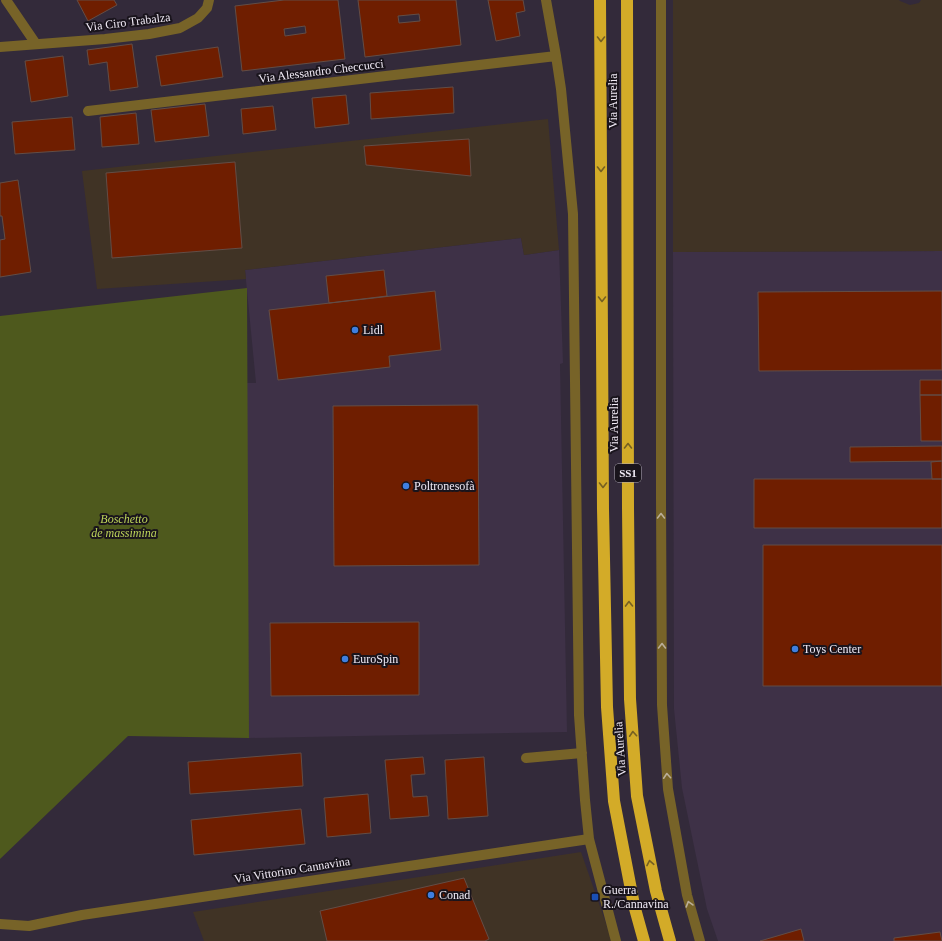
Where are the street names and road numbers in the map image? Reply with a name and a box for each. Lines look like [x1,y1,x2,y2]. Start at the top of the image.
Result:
street label: Via Ciro Trabalza [85,10,172,34]
street label: Via Alessandro Checcucci [258,56,385,86]
street label: Via Aurelia [606,73,620,128]
street label: Via Aurelia [607,397,621,452]
road number: SS1 [615,464,641,482]
street label: Via Aurelia [611,720,629,777]
street label: Via Vittorino Cannavina [233,854,352,886]

